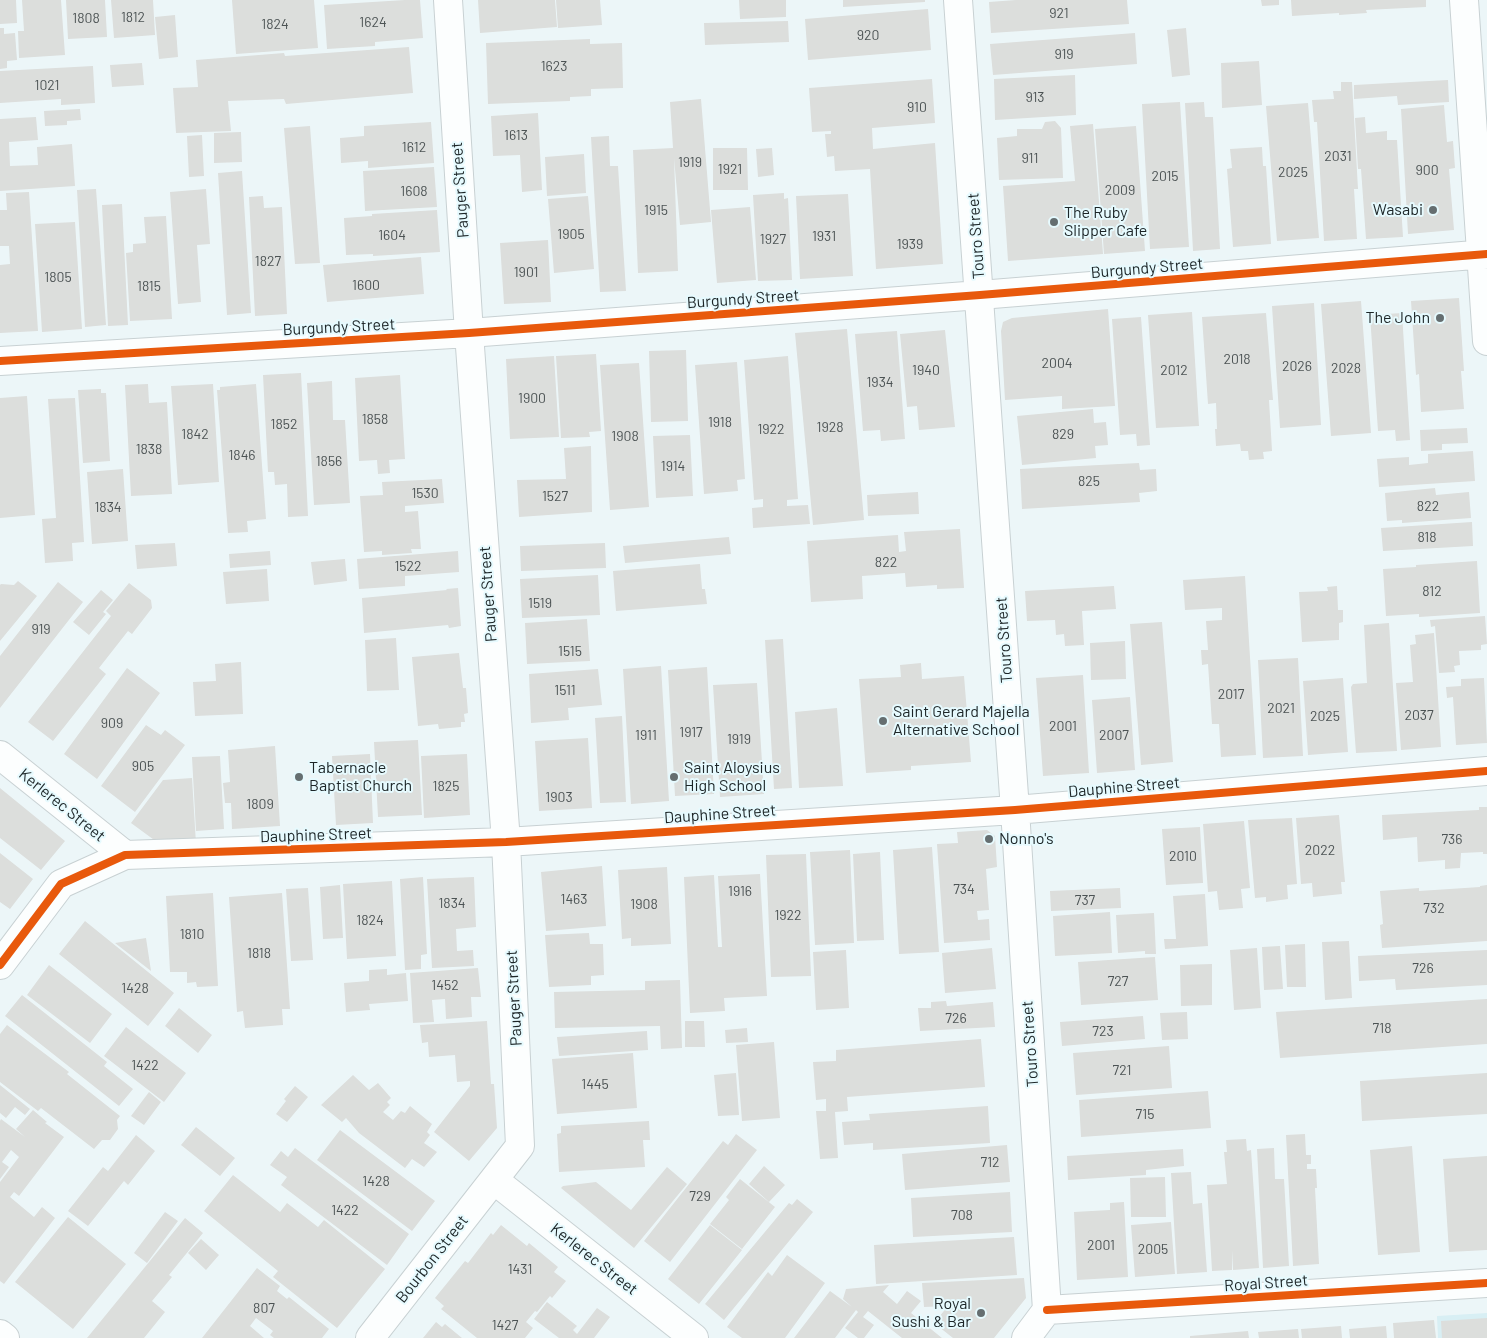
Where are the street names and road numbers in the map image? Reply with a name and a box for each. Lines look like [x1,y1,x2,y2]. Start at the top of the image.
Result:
street label: Pauger Street [447,141,473,239]
street label: Touro Street [963,192,989,280]
street label: Burgundy Street [1090,254,1204,282]
street label: Burgundy Street [686,285,800,313]
street label: Burgundy Street [282,314,396,340]
street label: Pauger Street [475,545,501,643]
street label: Touro Street [991,596,1017,684]
street label: Kerlerec Street [15,764,109,846]
street label: Dauphine Street [1067,773,1181,801]
street label: Dauphine Street [663,801,777,827]
street label: Dauphine Street [260,823,372,847]
street label: Pauger Street [502,950,526,1046]
street label: Touro Street [1017,1000,1043,1088]
street label: Bourbon Street [392,1211,472,1307]
street label: Kerlerec Street [546,1219,642,1299]
street label: Royal Street [1223,1270,1309,1296]

